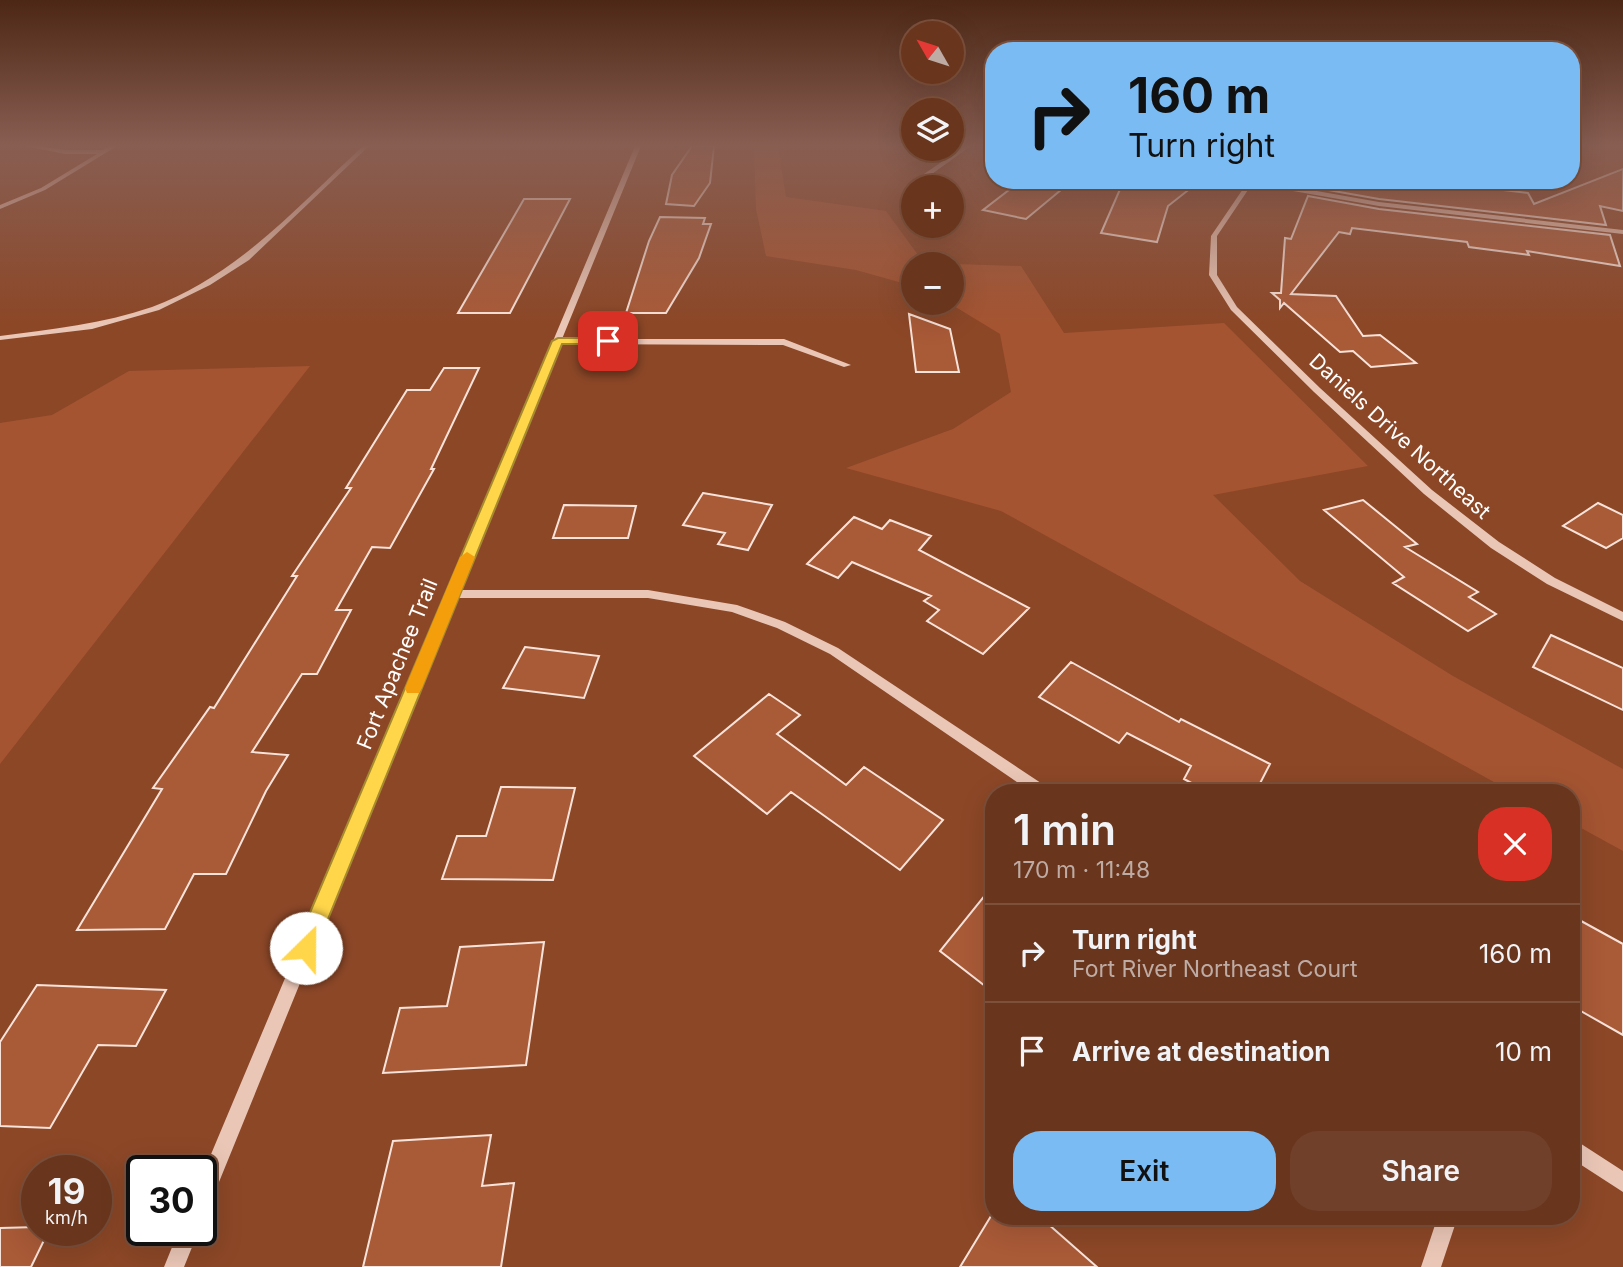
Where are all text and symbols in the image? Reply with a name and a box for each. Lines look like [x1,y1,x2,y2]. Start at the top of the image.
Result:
north arrow [901,21,964,84]
map controls [901,21,964,315]
text: 160 m [1128,66,1270,125]
icon: right [1013,70,1104,161]
button: layers [901,98,964,161]
text: Turn right [1128,126,1275,165]
button: + [901,175,964,238]
button: − [901,252,964,315]
pin [578,311,638,371]
icon: arrive [589,322,627,360]
street label: Daniels Drive Northeast [1304,348,1496,524]
street label: Fort Apachee Trail [351,575,443,753]
text: 1 min [1013,804,1116,855]
button: close [1478,807,1552,881]
text: 170 m · 11:48 [1013,856,1150,884]
position arrow [269,911,343,985]
text: Turn right [1072,924,1197,955]
icon: right [1013,934,1051,972]
text: 160 m [1479,938,1552,969]
text: Fort River Northeast Court [1072,955,1358,983]
icon: arrive [1013,1032,1051,1070]
text: Arrive at destination [1072,1036,1331,1067]
text: 10 m [1495,1036,1552,1067]
button: Exit [1013,1131,1276,1211]
button: Share [1290,1131,1552,1211]
speed limit sign: 30 [126,1155,217,1246]
text: 19 [48,1170,85,1212]
text: km/h [45,1207,88,1228]

